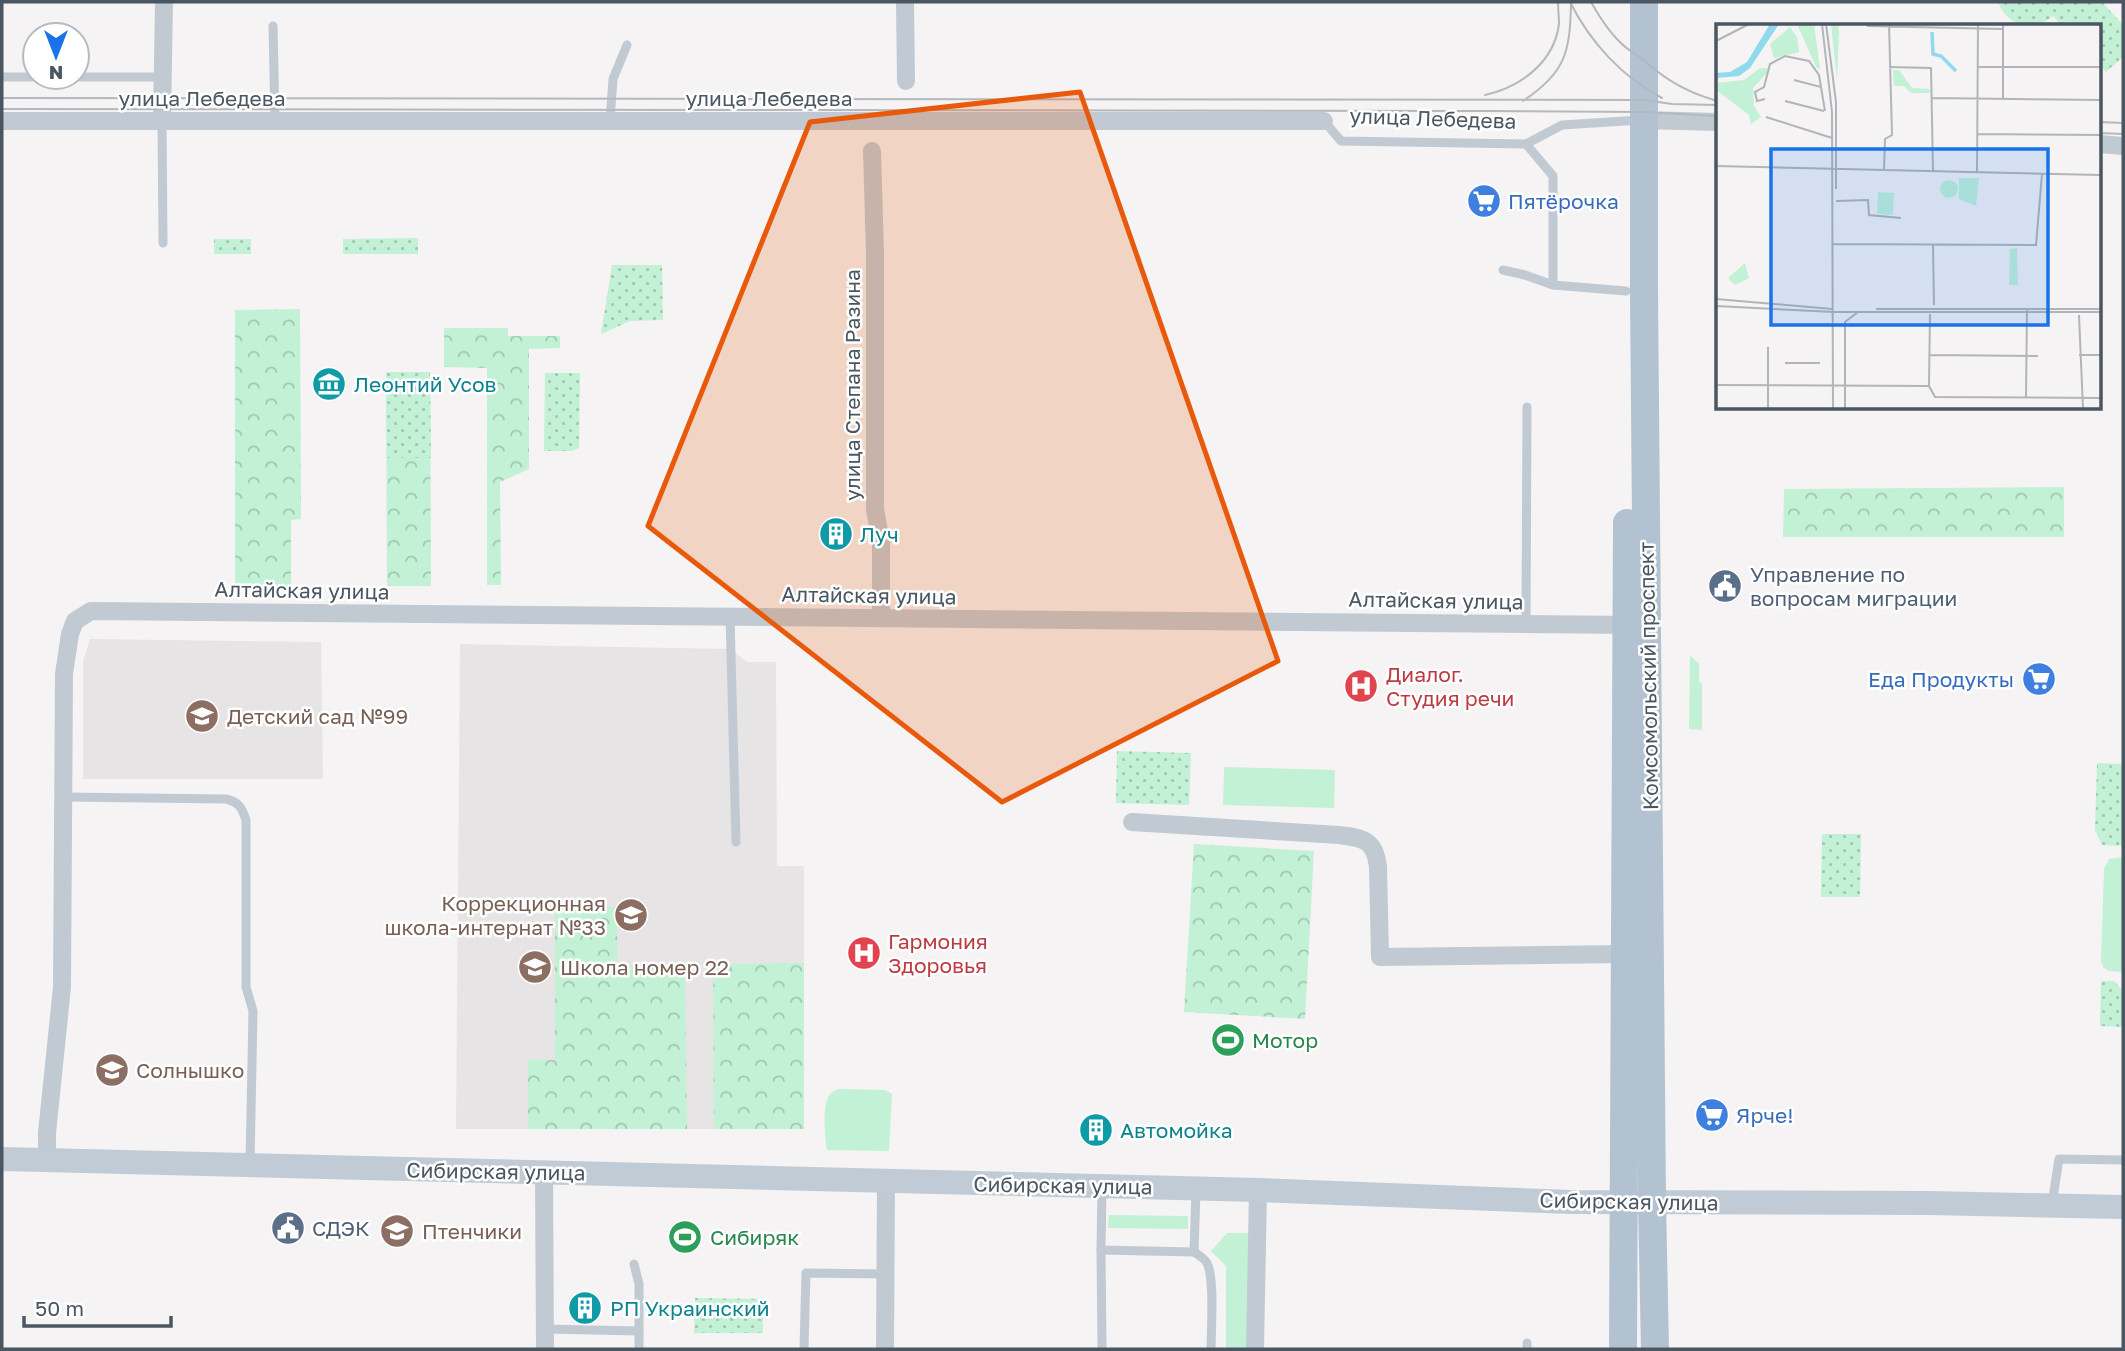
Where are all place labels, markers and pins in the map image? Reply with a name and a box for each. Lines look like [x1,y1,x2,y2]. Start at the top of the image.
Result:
supermarket icon: Пятёрочка [1465,182,1503,220]
place label: Пятёрочка [1508,188,1619,214]
museum icon: Леонтий Усов [310,365,348,403]
place label: Леонтий Усов [354,371,497,397]
building icon: Луч [817,515,855,553]
place label: Луч [860,521,899,547]
place label: Управление по вопросам миграции [1750,561,1957,611]
public building icon: Управление по вопросам миграции [1706,567,1744,605]
supermarket icon: Еда Продукты [2020,660,2058,698]
place label: Диалог. Студия речи [1386,661,1514,711]
place label: Еда Продукты [1868,666,2014,692]
hospital icon: Диалог. Студия речи [1342,667,1380,705]
school or university icon: Детский сад №99 [183,697,221,735]
place label: Детский сад №99 [227,703,408,729]
place label: Коррекционная школа-интернат №33 [384,890,606,940]
school or university icon: Коррекционная школа-интернат №33 [612,896,650,934]
place label: Гармония Здоровья [888,928,988,978]
hospital icon: Гармония Здоровья [845,934,883,972]
school or university icon: Школа номер 22 [516,948,554,986]
place label: Школа номер 22 [560,954,729,980]
sports icon: Мотор [1209,1021,1247,1059]
place label: Мотор [1252,1027,1318,1053]
school or university icon: Солнышко [93,1051,131,1089]
place label: Солнышко [136,1057,244,1083]
supermarket icon: Ярче! [1693,1096,1731,1134]
place label: Ярче! [1736,1102,1793,1128]
building icon: Автомойка [1077,1111,1115,1149]
place label: Автомойка [1120,1117,1233,1143]
public building icon: СДЭК [269,1209,307,1247]
school or university icon: Птенчики [378,1212,416,1250]
place label: СДЭК [312,1215,370,1241]
place label: Птенчики [422,1218,522,1244]
sports icon: Сибиряк [666,1218,704,1256]
place label: Сибиряк [710,1224,799,1250]
building icon: РП Украинский [566,1289,604,1327]
place label: РП Украинский [610,1295,770,1321]

